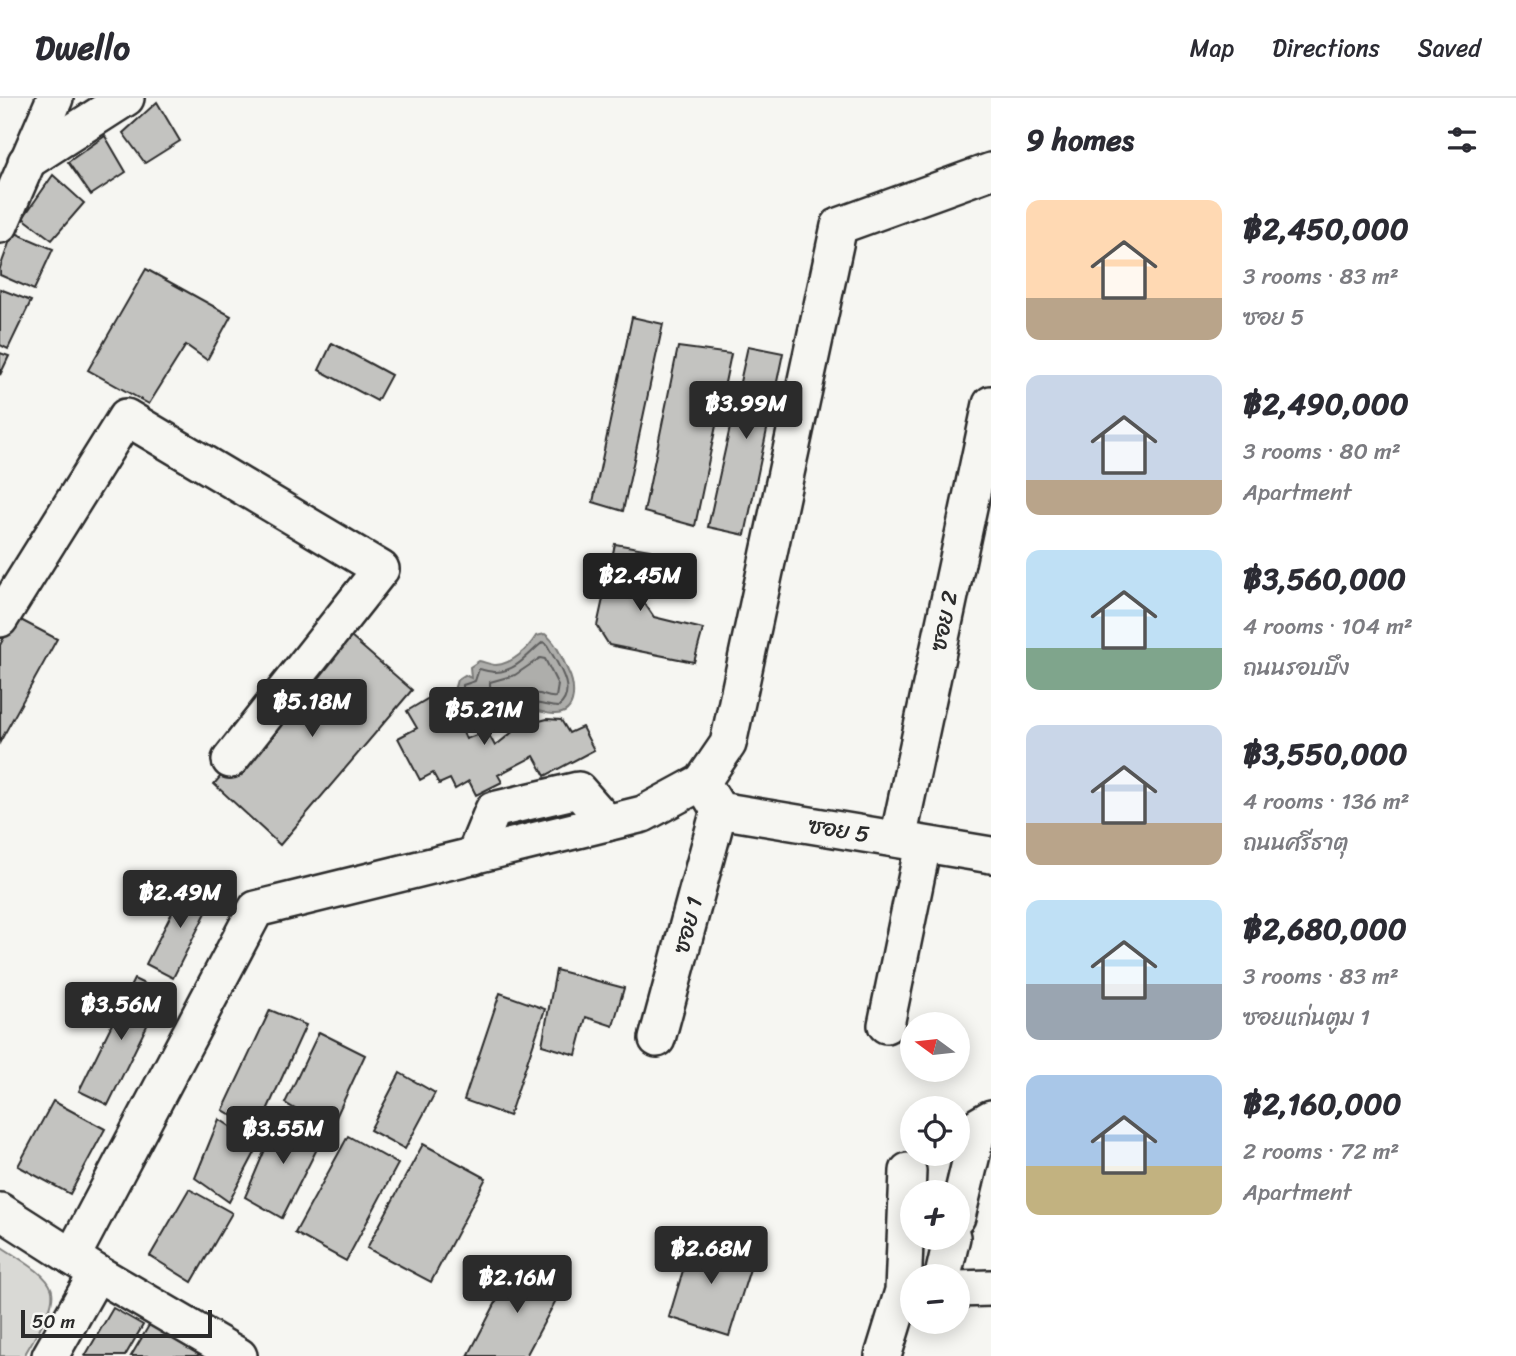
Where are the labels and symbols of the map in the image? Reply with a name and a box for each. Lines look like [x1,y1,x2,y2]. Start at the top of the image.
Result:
pin: ฿3.99M [689,382,803,441]
pin: ฿2.45M [583,554,697,613]
street label: ซอย 2 [918,587,970,655]
pin: ฿5.18M [255,680,369,739]
pin: ฿5.21M [427,688,541,747]
street label: ซอย 5 [805,805,873,855]
pin: ฿2.49M [123,870,237,930]
street label: ซอย 1 [661,892,715,958]
pin: ฿3.56M [64,982,178,1042]
north arrow [900,1012,970,1082]
pin: ฿3.55M [226,1107,340,1166]
pin: ฿2.68M [654,1226,768,1286]
pin: ฿2.16M [460,1256,574,1315]
scale bar [21,1307,212,1339]

